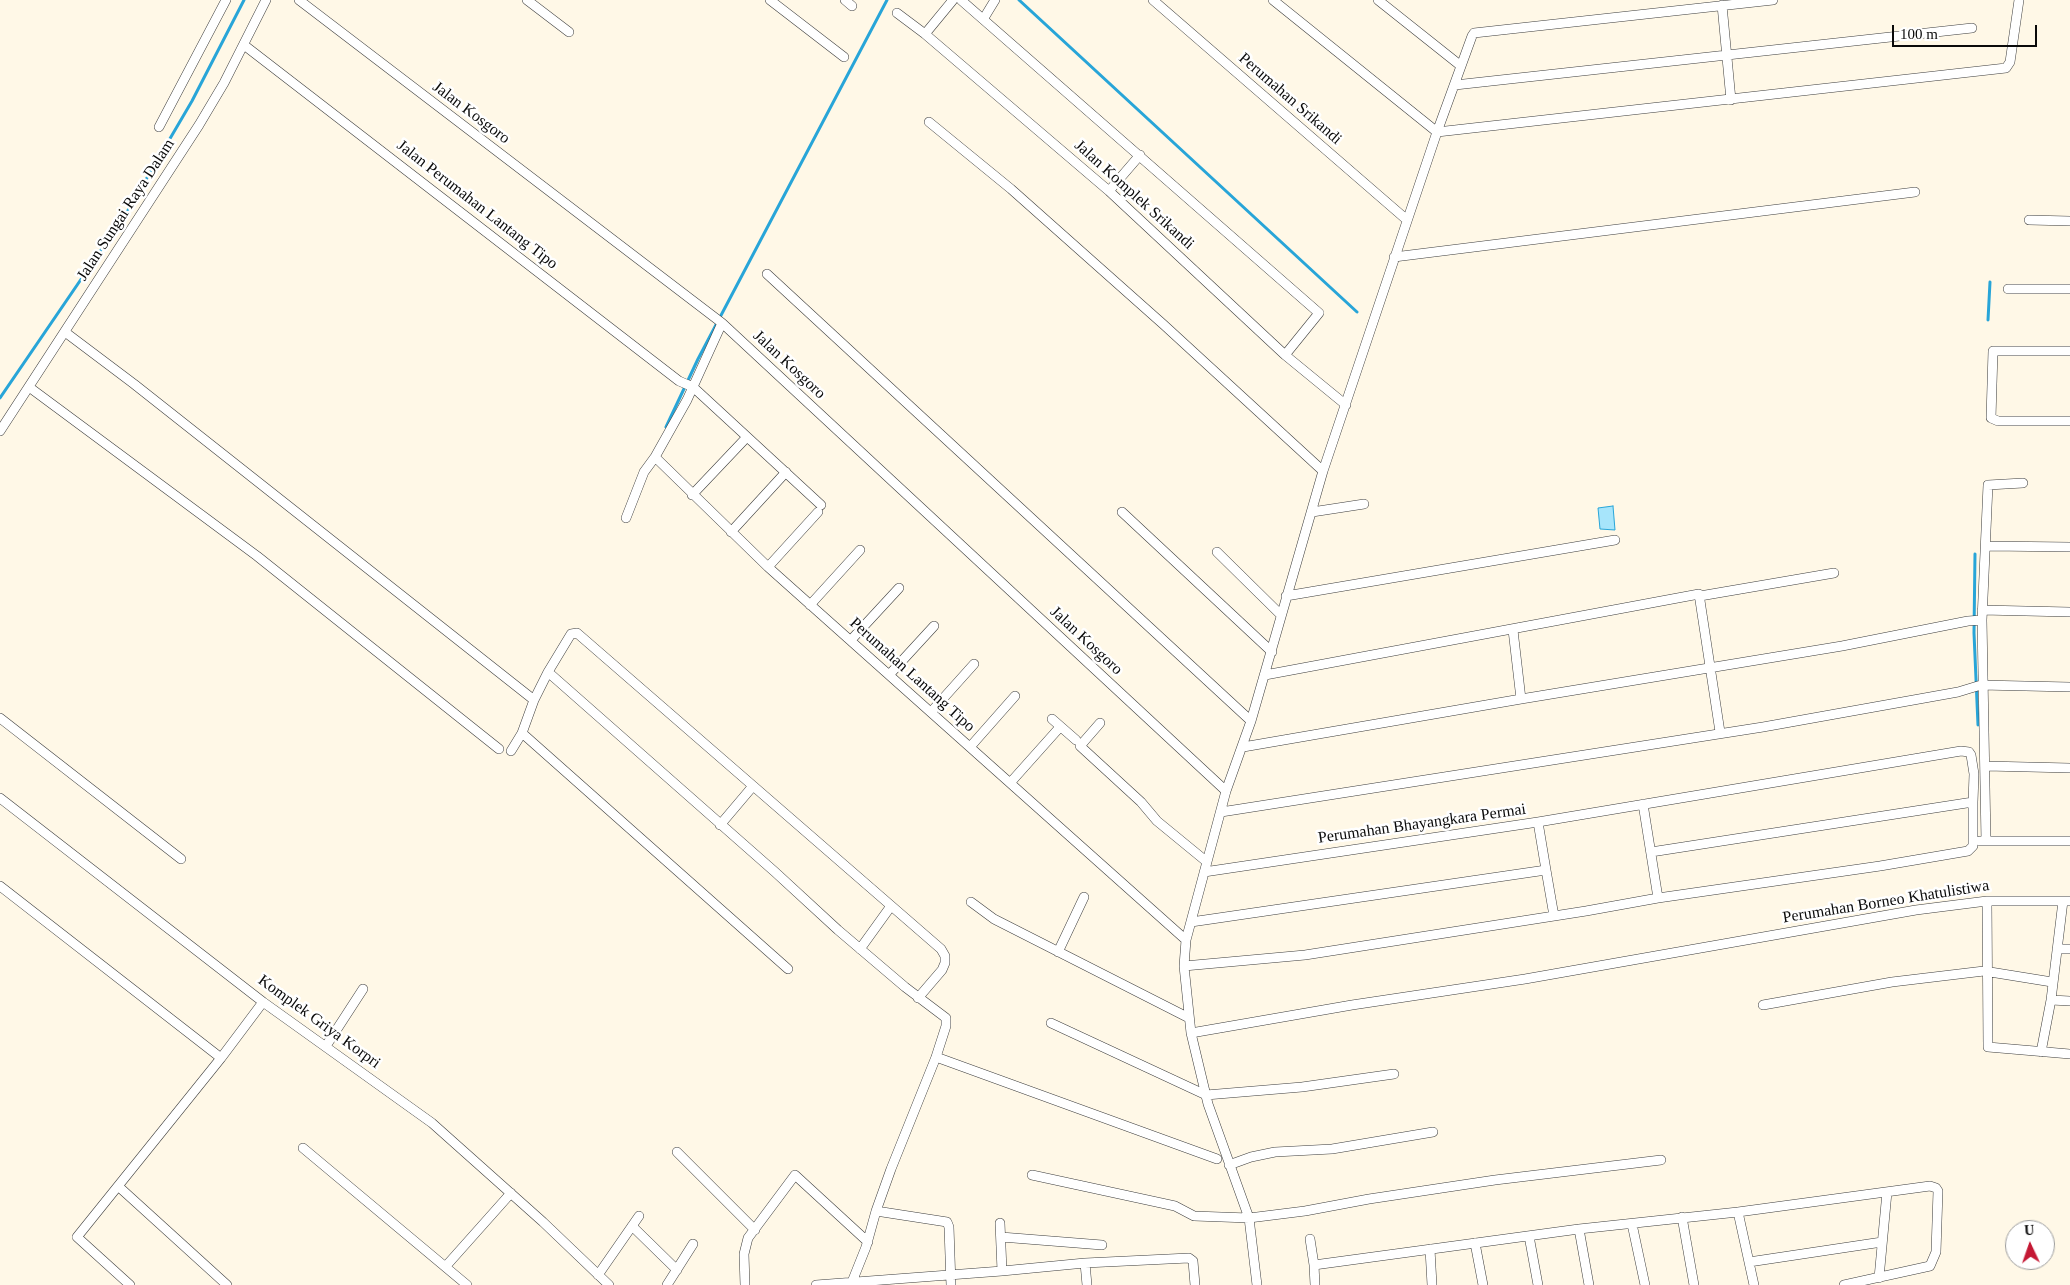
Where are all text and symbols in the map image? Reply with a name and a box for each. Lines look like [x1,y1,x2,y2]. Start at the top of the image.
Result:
scale bar [1895,15,2040,47]
text: 100 m [1900,26,1938,42]
street label: Perumahan Srikandi [1235,49,1345,149]
street label: Jalan Kosgoro [428,78,514,148]
street label: Jalan Sungai Raya Dalam [73,136,179,284]
street label: Jalan Perumahan Lantang Tipo [393,136,561,274]
street label: Jalan Komplek Srikandi [1070,136,1198,254]
street label: Jalan Kosgoro [749,327,829,403]
street label: Jalan Kosgoro [1046,603,1126,679]
street label: Perumahan Lantang Tipo [845,614,979,736]
street label: Perumahan Bhayangkara Permai [1317,800,1527,848]
street label: Perumahan Borneo Khatulistiwa [1781,876,1991,928]
street label: Komplek Griya Korpri [254,971,384,1073]
north arrow [2005,1220,2055,1270]
text: U [2024,1223,2035,1238]

